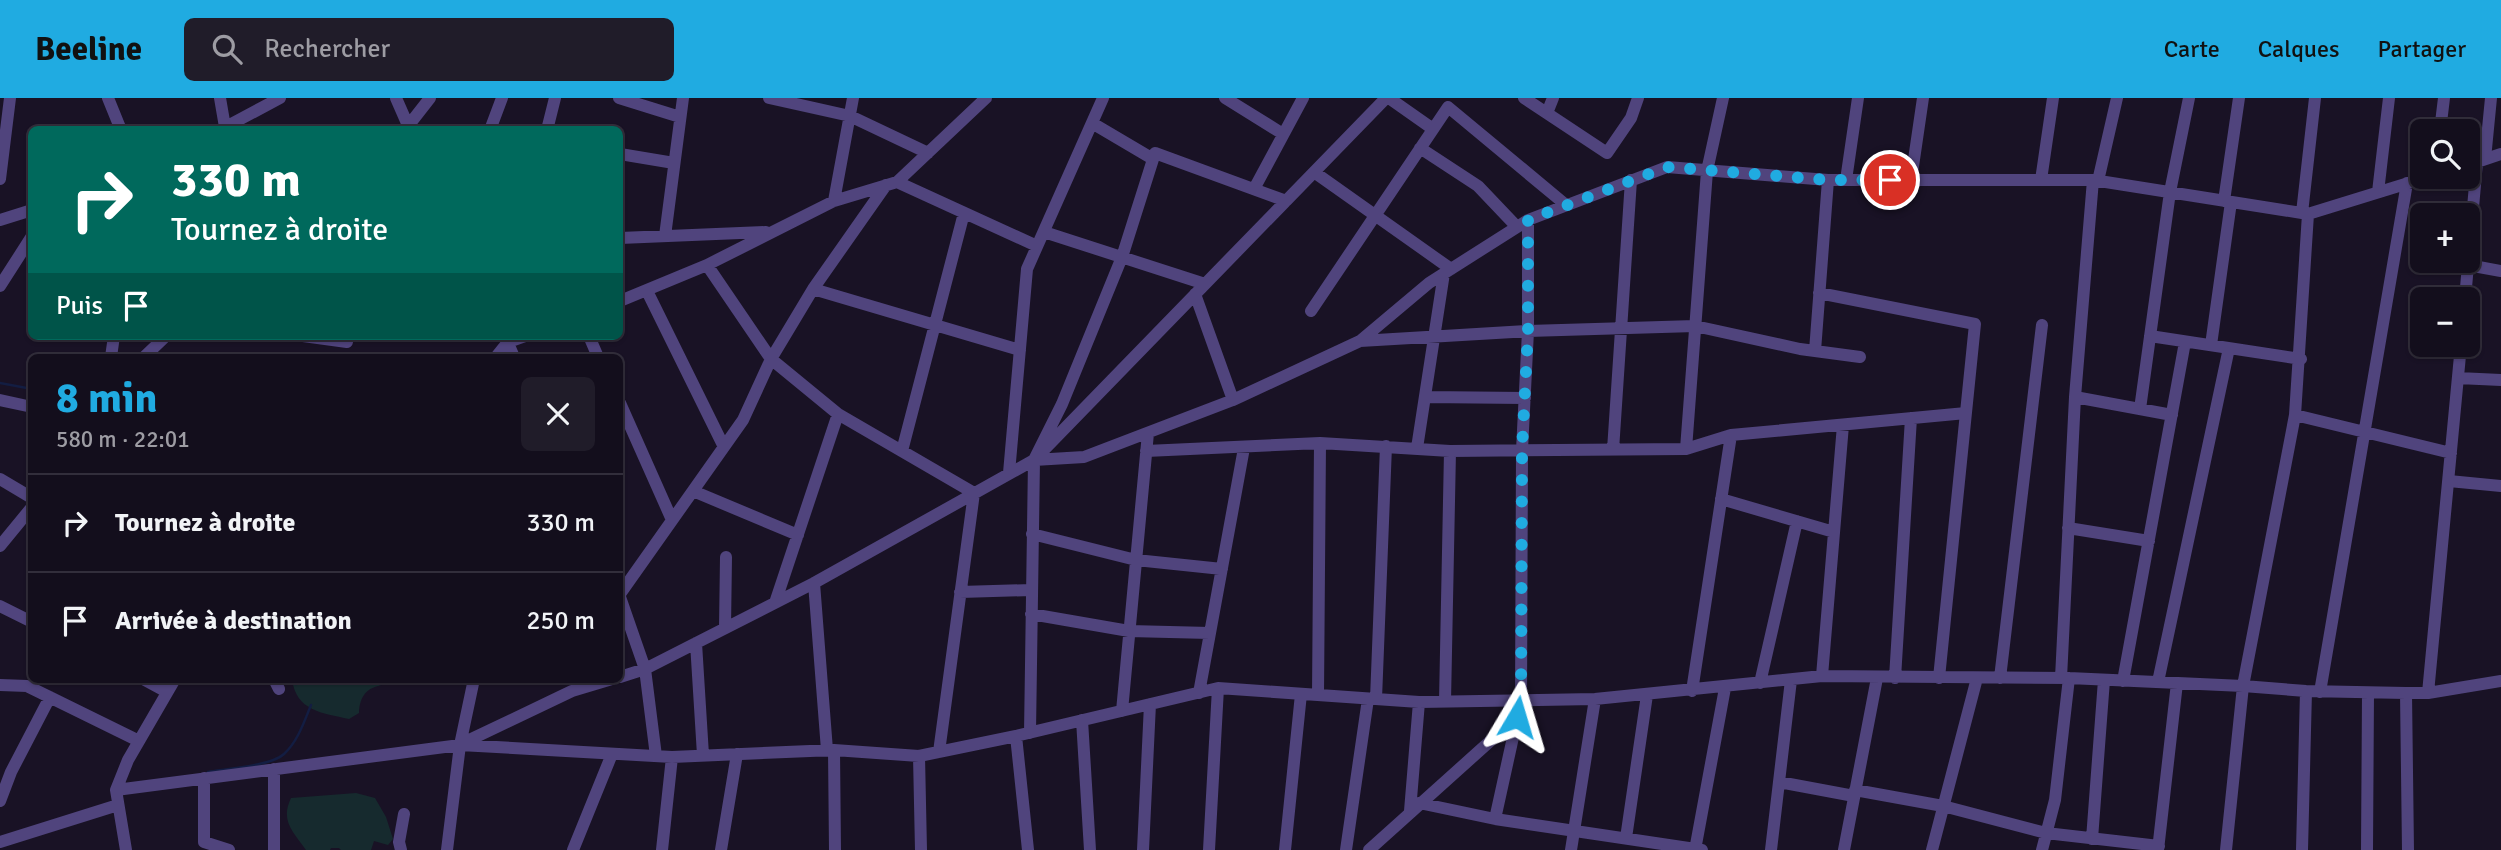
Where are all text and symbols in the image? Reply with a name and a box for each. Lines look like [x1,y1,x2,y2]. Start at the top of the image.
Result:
search box [184,18,674,81]
text: Beeline [35,29,142,70]
icon: search [208,30,246,68]
text: Rechercher [264,33,390,65]
text: Carte [2164,34,2220,64]
text: Calques [2258,34,2339,64]
text: Partager [2377,34,2466,64]
map controls [2410,119,2480,357]
button: search [2410,119,2480,189]
text: 330 m [171,150,301,210]
pin [1860,150,1920,210]
icon: right [56,154,147,245]
icon: arrive [1871,161,1909,199]
button: + [2410,203,2480,273]
text: Tournez à droite [171,210,388,249]
icon: arrive [117,287,155,325]
button: − [2410,287,2480,357]
text: Puis [56,290,103,322]
text: 8 min [56,373,157,424]
button: close [521,377,595,451]
text: 580 m · 22:01 [56,425,190,454]
icon: right [56,504,94,542]
text: Tournez à droite [115,507,295,539]
text: 330 m [526,507,595,539]
icon: arrive [56,602,94,640]
text: Arrivée à destination [115,605,352,637]
text: 250 m [526,605,595,637]
position arrow [1480,680,1554,754]

